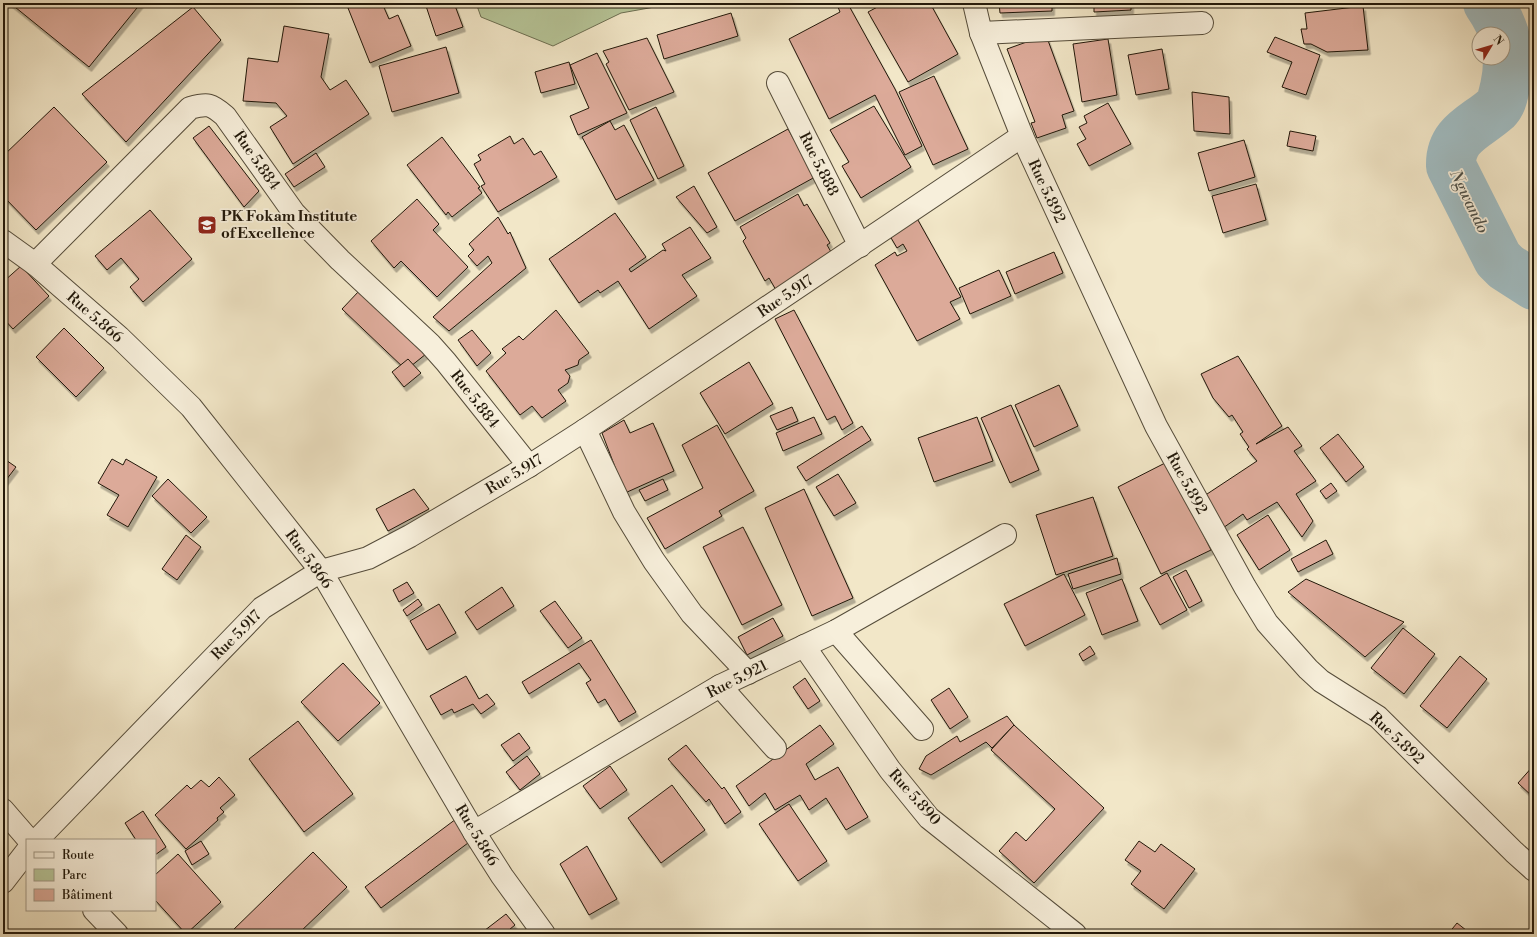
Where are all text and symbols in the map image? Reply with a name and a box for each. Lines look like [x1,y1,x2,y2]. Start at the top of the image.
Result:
north arrow [1471,26,1511,66]
text: N [1490,33,1506,48]
street label: Rue 5.884 [229,127,284,194]
street label: Rue 5.888 [794,129,843,199]
street label: Rue 5.892 [1024,156,1070,226]
water label: Ngwando [1445,166,1493,236]
place label: PK Fokam Institute of Excellence [221,207,357,243]
school or university icon: PK Fokam Institute of Excellence [196,214,218,236]
street label: Rue 5.917 [754,271,817,322]
street label: Rue 5.866 [63,288,127,347]
street label: Rue 5.884 [446,366,503,432]
street label: Rue 5.892 [1162,449,1211,518]
street label: Rue 5.917 [482,450,547,499]
street label: Rue 5.866 [281,526,336,593]
street label: Rue 5.917 [207,606,266,664]
street label: Rue 5.921 [704,656,771,703]
street label: Rue 5.892 [1365,708,1428,769]
street label: Rue 5.890 [884,765,945,830]
street label: Rue 5.866 [451,801,502,870]
legend [26,839,156,911]
text: Route [62,848,94,863]
text: Parc [62,868,87,883]
text: Bâtiment [61,888,113,903]

